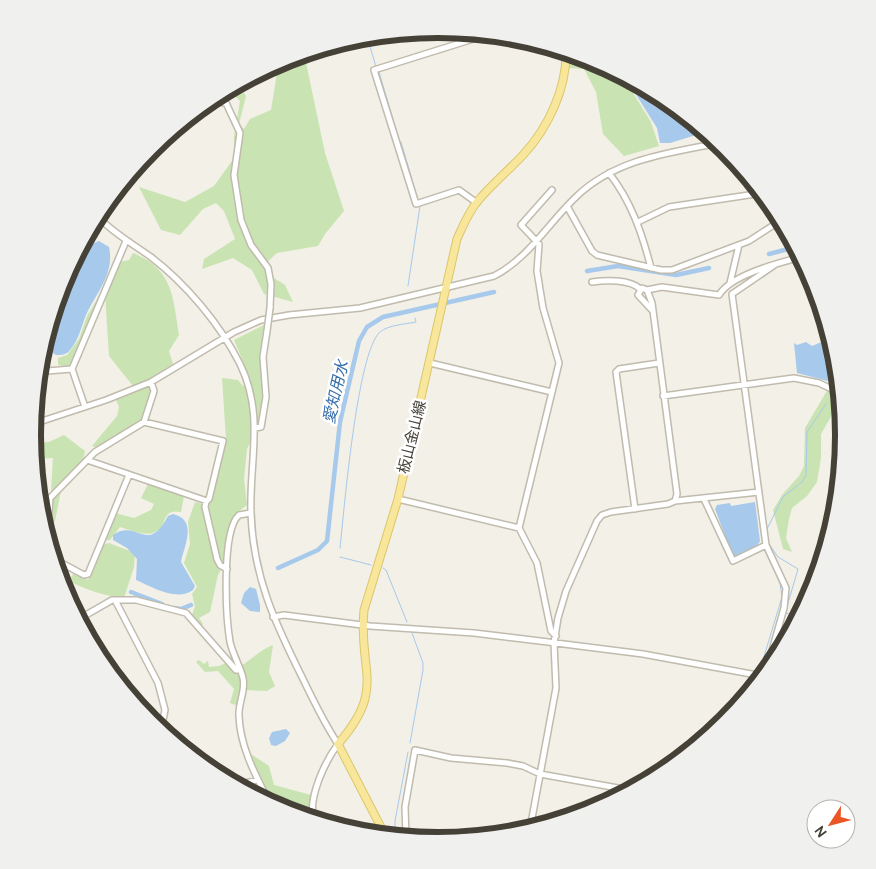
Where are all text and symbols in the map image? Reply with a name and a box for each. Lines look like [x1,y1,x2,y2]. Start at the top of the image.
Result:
water label: 愛知用水 [319,357,352,425]
street label: 板山金山線 [394,398,430,476]
north arrow [806,799,856,849]
text: N [810,822,831,841]

